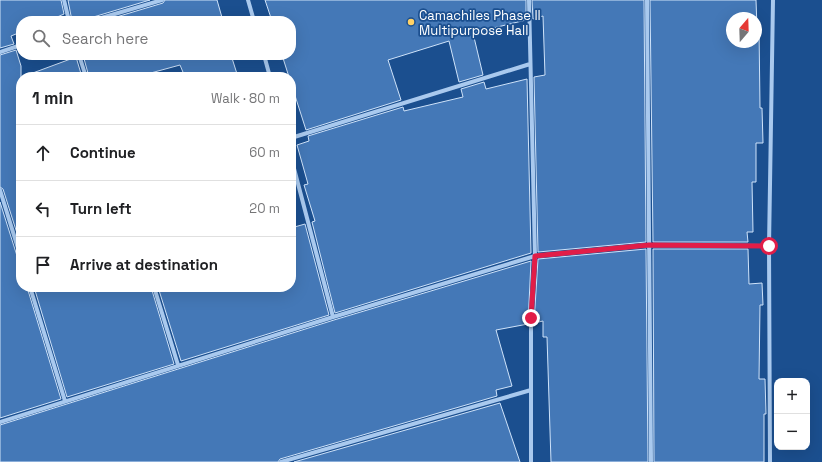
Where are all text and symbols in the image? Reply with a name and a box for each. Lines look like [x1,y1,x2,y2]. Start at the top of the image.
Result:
place label: Camachiles Phase II Multipurpose Hall [419,7,541,39]
north arrow [726,12,762,48]
search box [16,16,296,60]
marker: Camachiles Phase II Multipurpose Hall [406,17,416,27]
icon: search [30,27,52,49]
text: Search here [62,29,148,48]
text: 1 min [32,87,74,109]
text: Walk · 80 m [211,90,280,107]
icon: ahead [32,142,54,164]
text: Continue [70,143,136,162]
text: 60 m [249,144,280,161]
icon: left [32,198,54,220]
text: Turn left [70,199,132,218]
text: 20 m [249,200,280,217]
route start [760,237,778,255]
icon: arrive [32,254,54,276]
text: Arrive at destination [70,255,218,274]
route end [522,309,540,327]
map controls [774,378,810,450]
button: + [774,378,810,414]
button: − [774,414,810,450]

